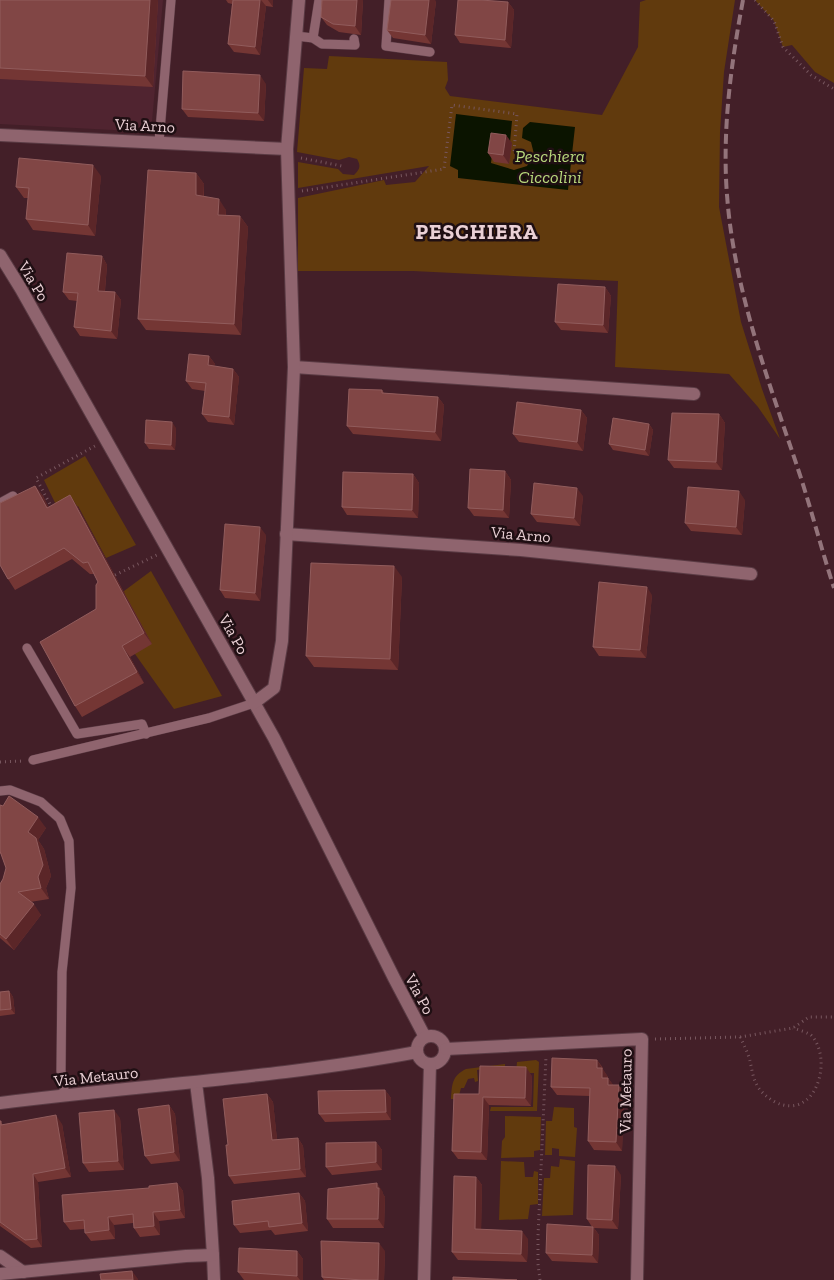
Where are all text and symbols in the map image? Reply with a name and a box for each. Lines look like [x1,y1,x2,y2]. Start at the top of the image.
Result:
street label: Via Arno [114,114,175,137]
water label: Peschiera Ciccolini [515,145,585,188]
district label: PESCHIERA [416,219,538,244]
street label: Via Po [14,257,53,305]
street label: Via Arno [489,522,552,547]
street label: Via Po [214,610,252,658]
street label: Via Po [401,970,438,1018]
street label: Via Metauro [615,1048,636,1135]
street label: Via Metauro [52,1063,139,1090]

